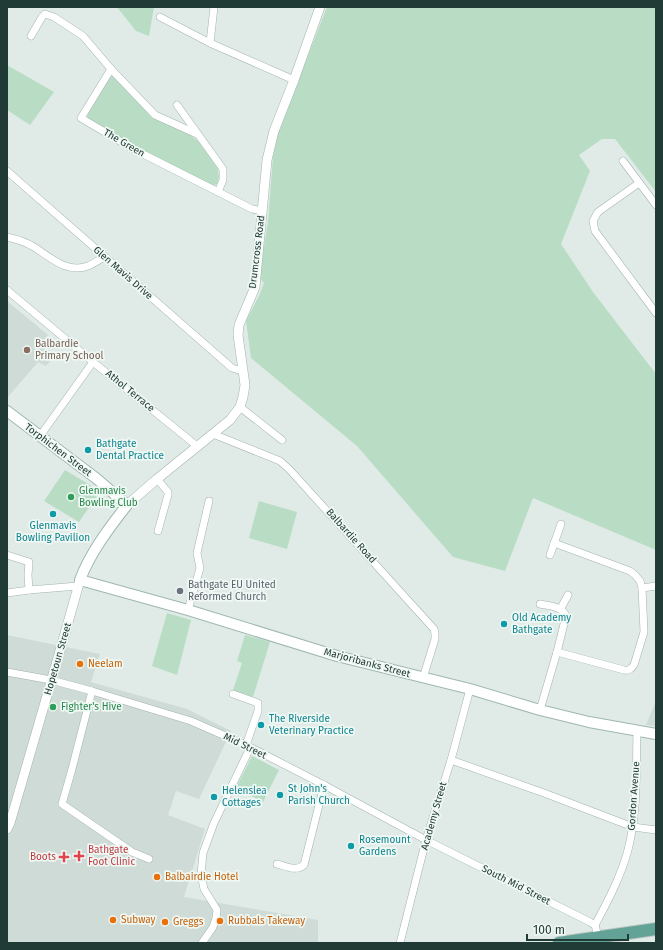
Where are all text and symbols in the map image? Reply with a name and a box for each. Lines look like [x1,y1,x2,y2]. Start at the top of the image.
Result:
street label: The Green [101,126,147,160]
street label: Drumcross Road [247,215,267,289]
street label: Glen Mavis Drive [91,244,155,302]
place label: Balbardie Primary School [35,338,103,362]
marker: Balbardie Primary School [22,345,32,355]
street label: Athol Terrace [103,368,157,414]
street label: Torphichen Street [22,421,94,479]
place label: Bathgate Dental Practice [96,438,164,462]
marker: Bathgate Dental Practice [83,445,93,455]
place label: Glenmavis Bowling Club [79,485,138,509]
marker: Glenmavis Bowling Club [66,492,76,502]
street label: Balbardie Road [323,506,379,566]
marker: Glenmavis Bowling Pavilion [48,509,58,519]
place label: Glenmavis Bowling Pavilion [16,520,90,544]
place label: Bathgate EU United Reformed Church [188,579,276,603]
marker: Bathgate EU United Reformed Church [175,586,185,596]
place label: Old Academy Bathgate [512,612,571,636]
marker: Old Academy Bathgate [499,619,509,629]
street label: Hopetoun Street [42,621,74,697]
street label: Marjoribanks Street [322,646,412,680]
place label: Neelam [88,658,123,670]
marker: Neelam [75,659,85,669]
place label: Fighter's Hive [61,701,122,713]
marker: Fighter's Hive [48,702,58,712]
place label: The Riverside Veterinary Practice [269,713,354,737]
marker: The Riverside Veterinary Practice [256,720,266,730]
street label: Mid Street [222,730,269,762]
street label: Gordon Avenue [626,761,642,831]
street label: Academy Street [419,780,450,852]
place label: St John's Parish Church [288,783,350,807]
place label: Helenslea Cottages [222,785,267,809]
marker: St John's Parish Church [275,790,285,800]
marker: Helenslea Cottages [209,792,219,802]
place label: Rosemount Gardens [359,834,411,858]
marker: Rosemount Gardens [346,841,356,851]
place label: Bathgate Foot Clinic [88,844,135,868]
marker: Bathgate Foot Clinic [73,850,85,862]
place label: Boots [30,851,56,863]
marker: Boots [59,852,69,862]
street label: South Mid Street [480,862,553,908]
place label: Balbairdie Hotel [165,871,238,883]
marker: Balbairdie Hotel [152,872,162,882]
place label: Subway [121,914,156,926]
marker: Subway [108,915,118,925]
place label: Rubbals Takeway [228,915,305,927]
place label: Greggs [173,916,204,928]
marker: Rubbals Takeway [215,916,225,926]
scale bar [527,916,628,942]
marker: Greggs [160,917,170,927]
text: 100 m [533,923,565,937]

